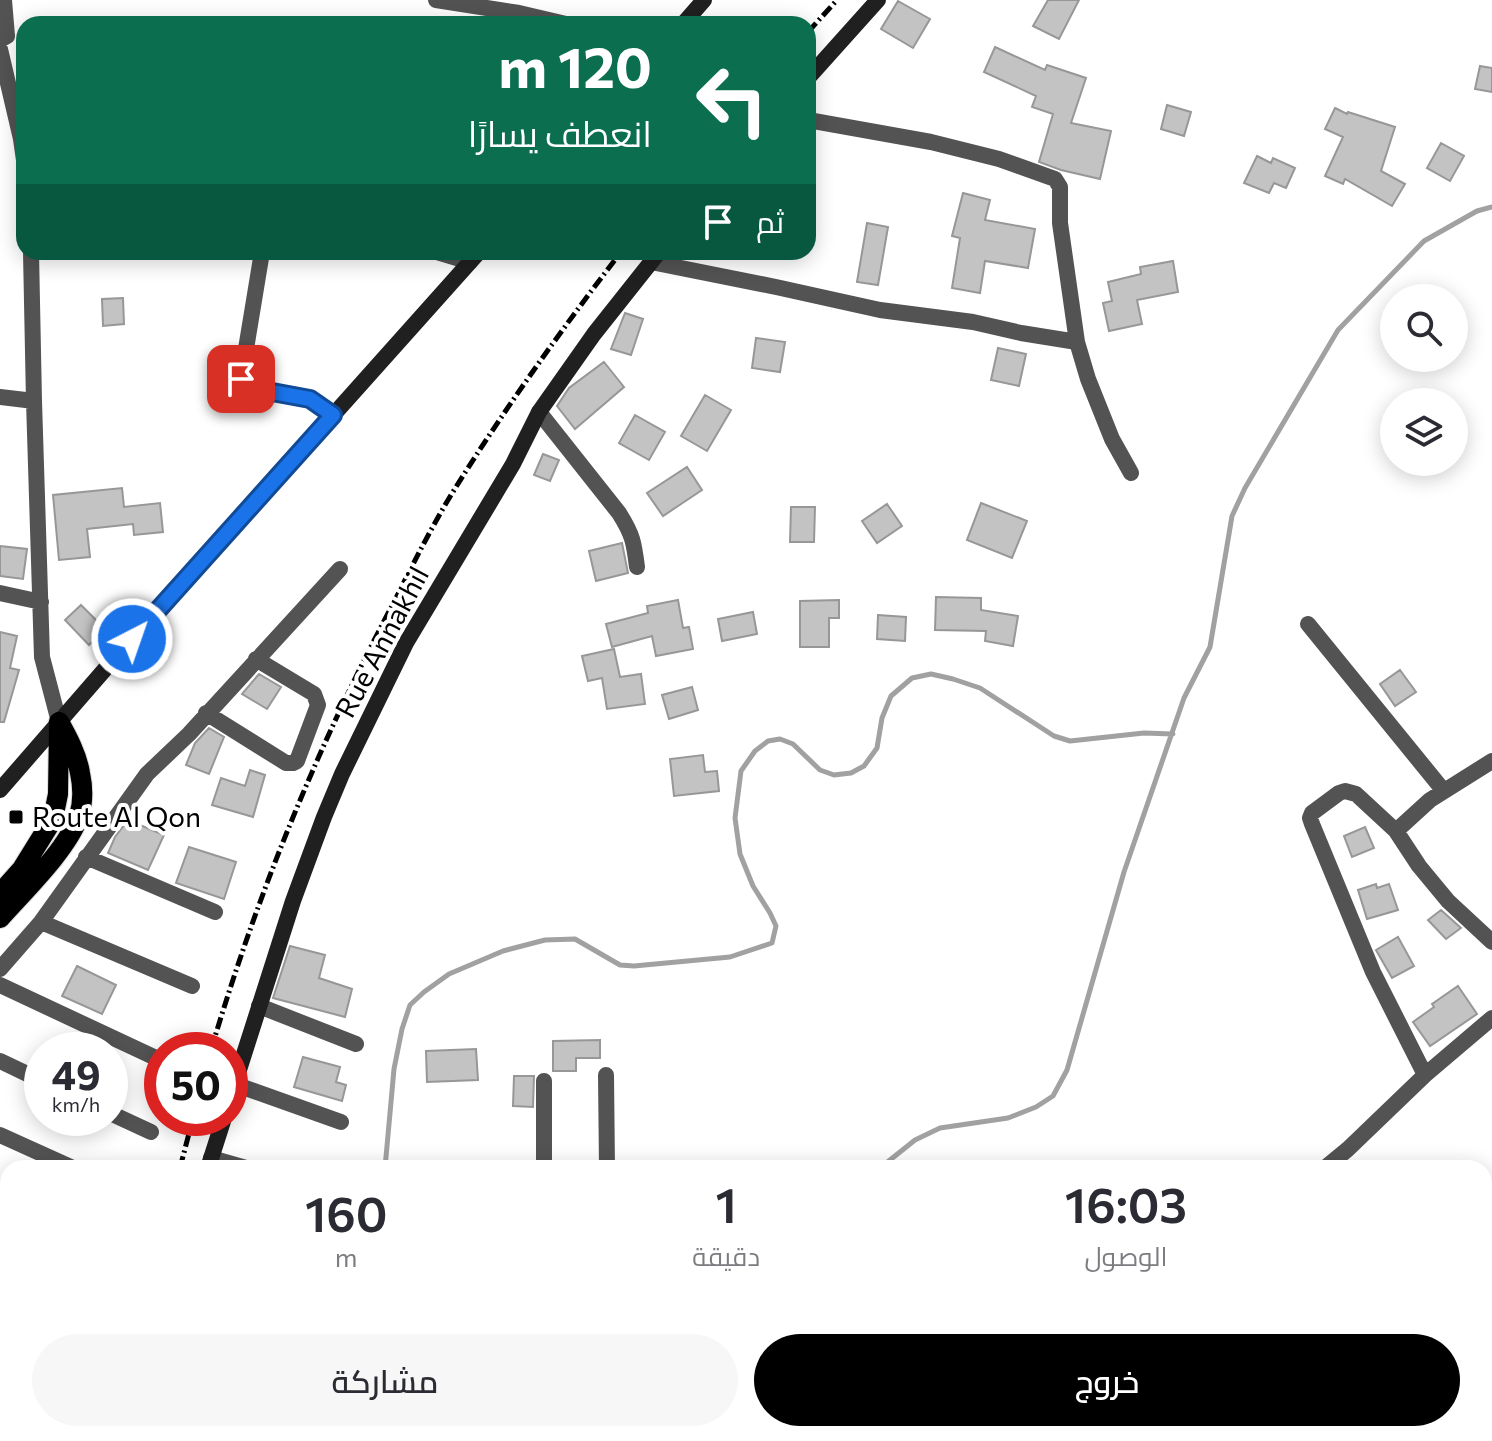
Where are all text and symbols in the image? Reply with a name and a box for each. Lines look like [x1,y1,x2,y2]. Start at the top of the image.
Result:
text: 120 m [498,31,652,100]
icon: left [680,48,784,152]
text: انعطف يسارًا [468,110,652,154]
icon: arrive [696,200,740,244]
text: ثم [756,202,784,239]
map controls [1380,284,1468,476]
button: search [1380,284,1468,372]
pin [207,345,275,413]
icon: arrive [219,357,263,401]
button: layers [1380,388,1468,476]
street label: Rue Annakhil [327,560,435,723]
position arrow [90,597,174,681]
place label: Route Al Qon [32,799,201,833]
marker: Route Al Qon [7,808,25,826]
speed limit sign: 50 [144,1032,248,1136]
text: 49 [51,1049,101,1098]
text: km/h [52,1092,100,1116]
text: 1 [715,1174,737,1233]
text: 16:03 [1065,1174,1187,1233]
text: 160 [305,1183,387,1242]
text: دقيقة [692,1240,760,1271]
text: الوصول [1085,1240,1167,1271]
text: m [335,1241,358,1272]
button: مشاركة [32,1334,738,1426]
button: خروج [754,1334,1460,1426]

